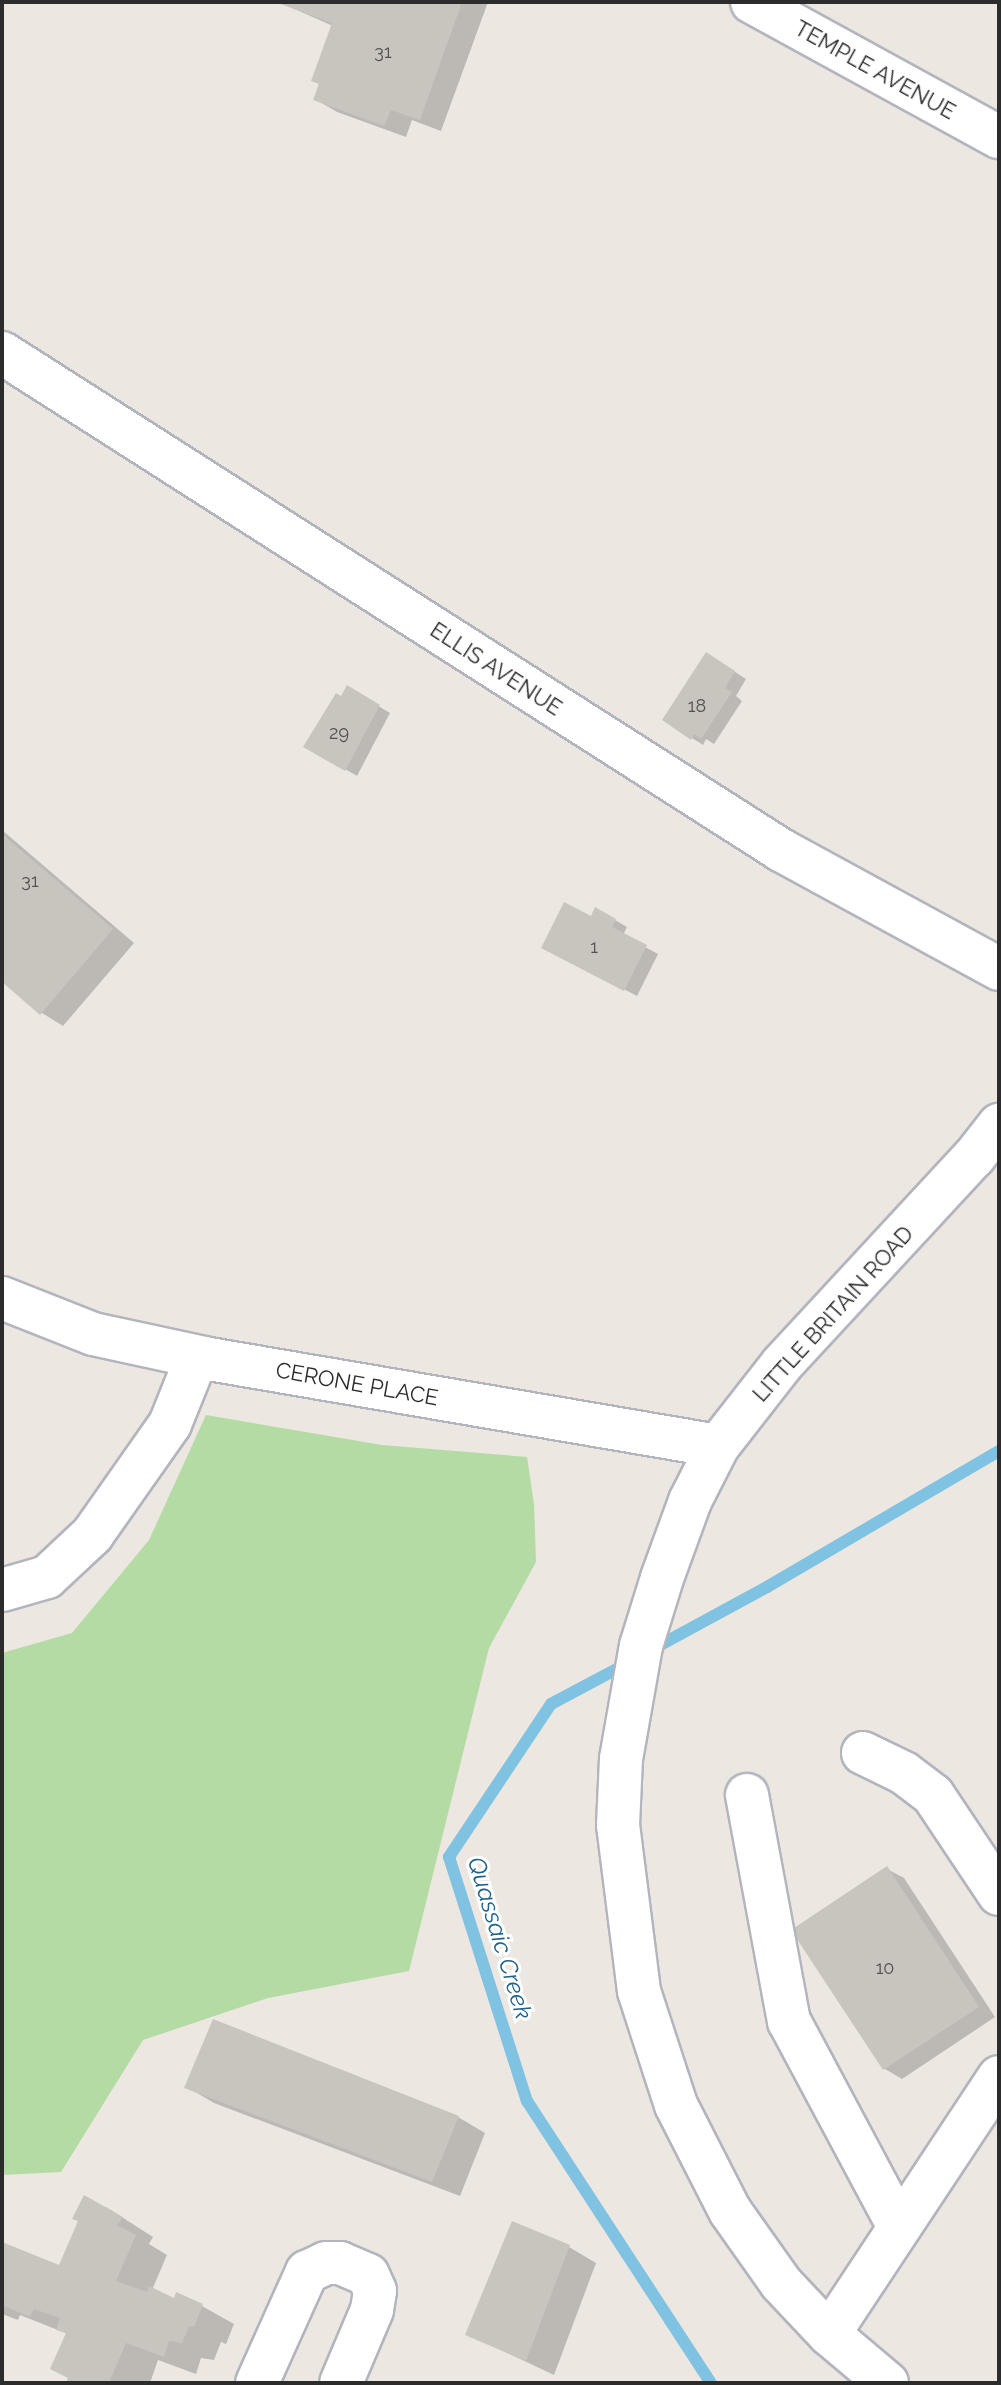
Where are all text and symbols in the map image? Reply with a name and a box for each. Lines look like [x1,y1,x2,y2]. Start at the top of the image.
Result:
street label: TEMPLE AVENUE [790,15,960,125]
house number: 31 [374,41,392,63]
street label: ELLIS AVENUE [425,616,567,722]
house number: 18 [688,695,706,717]
house number: 29 [329,722,349,744]
house number: 31 [21,870,39,892]
house number: 1 [590,936,598,958]
street label: LITTLE BRITAIN ROAD [747,1221,919,1407]
street label: CERONE PLACE [274,1357,440,1411]
water label: Quassaic Creek [462,1853,538,2023]
house number: 10 [876,1957,894,1979]

